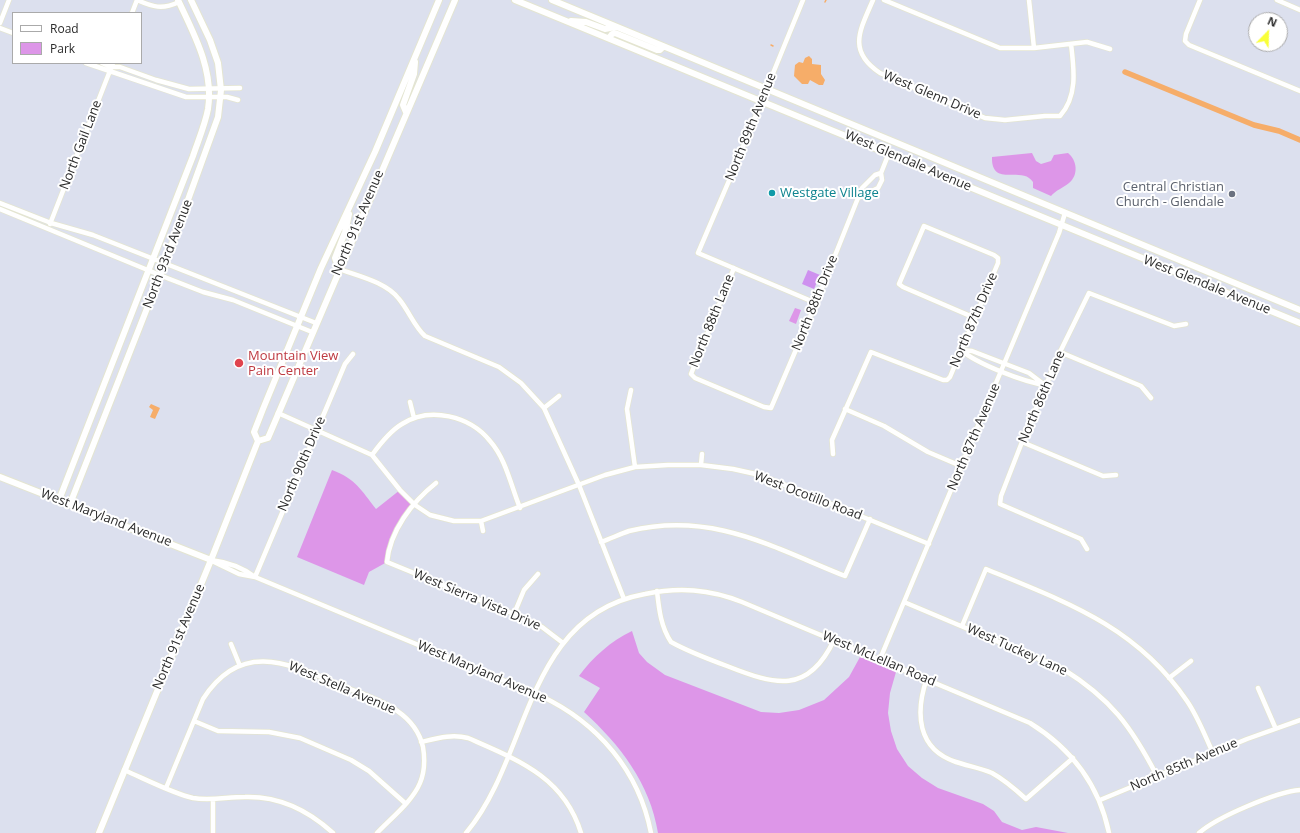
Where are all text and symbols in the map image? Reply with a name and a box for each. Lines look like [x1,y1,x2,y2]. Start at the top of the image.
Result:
legend [12,12,142,64]
north arrow [1248,12,1288,52]
text: N [1265,13,1280,30]
text: Road [50,20,79,37]
text: Park [50,40,75,57]
street label: West Glenn Drive [881,67,983,123]
street label: North 89th Avenue [722,71,780,183]
street label: North Gail Lane [57,98,105,192]
street label: West Glendale Avenue [842,127,974,195]
street label: North 91st Avenue [329,168,387,278]
place label: Central Christian Church - Glendale [1116,179,1224,210]
place label: Westgate Village [780,185,879,201]
marker: Westgate Village [767,188,777,198]
marker: Central Christian Church - Glendale [1227,189,1237,199]
street label: North 93rd Avenue [140,197,196,311]
street label: West Glendale Avenue [1141,252,1273,318]
street label: North 88th Drive [789,253,841,353]
street label: North 87th Drive [947,270,1001,370]
street label: North 88th Lane [686,272,738,370]
place label: Mountain View Pain Center [248,348,338,379]
street label: North 86th Lane [1015,348,1069,446]
marker: Mountain View Pain Center [233,357,245,369]
street label: North 87th Avenue [944,381,1004,493]
street label: North 90th Drive [275,414,329,514]
street label: West Ocotillo Road [752,468,864,524]
street label: West Maryland Avenue [38,486,174,550]
street label: West Sierra Vista Drive [411,566,543,634]
street label: North 91st Avenue [150,582,208,692]
street label: West Tuckey Lane [964,621,1070,679]
street label: West McLellan Road [820,628,938,690]
street label: West Maryland Avenue [415,638,549,706]
street label: West Stella Avenue [286,658,398,718]
street label: North 85th Avenue [1128,735,1240,795]

